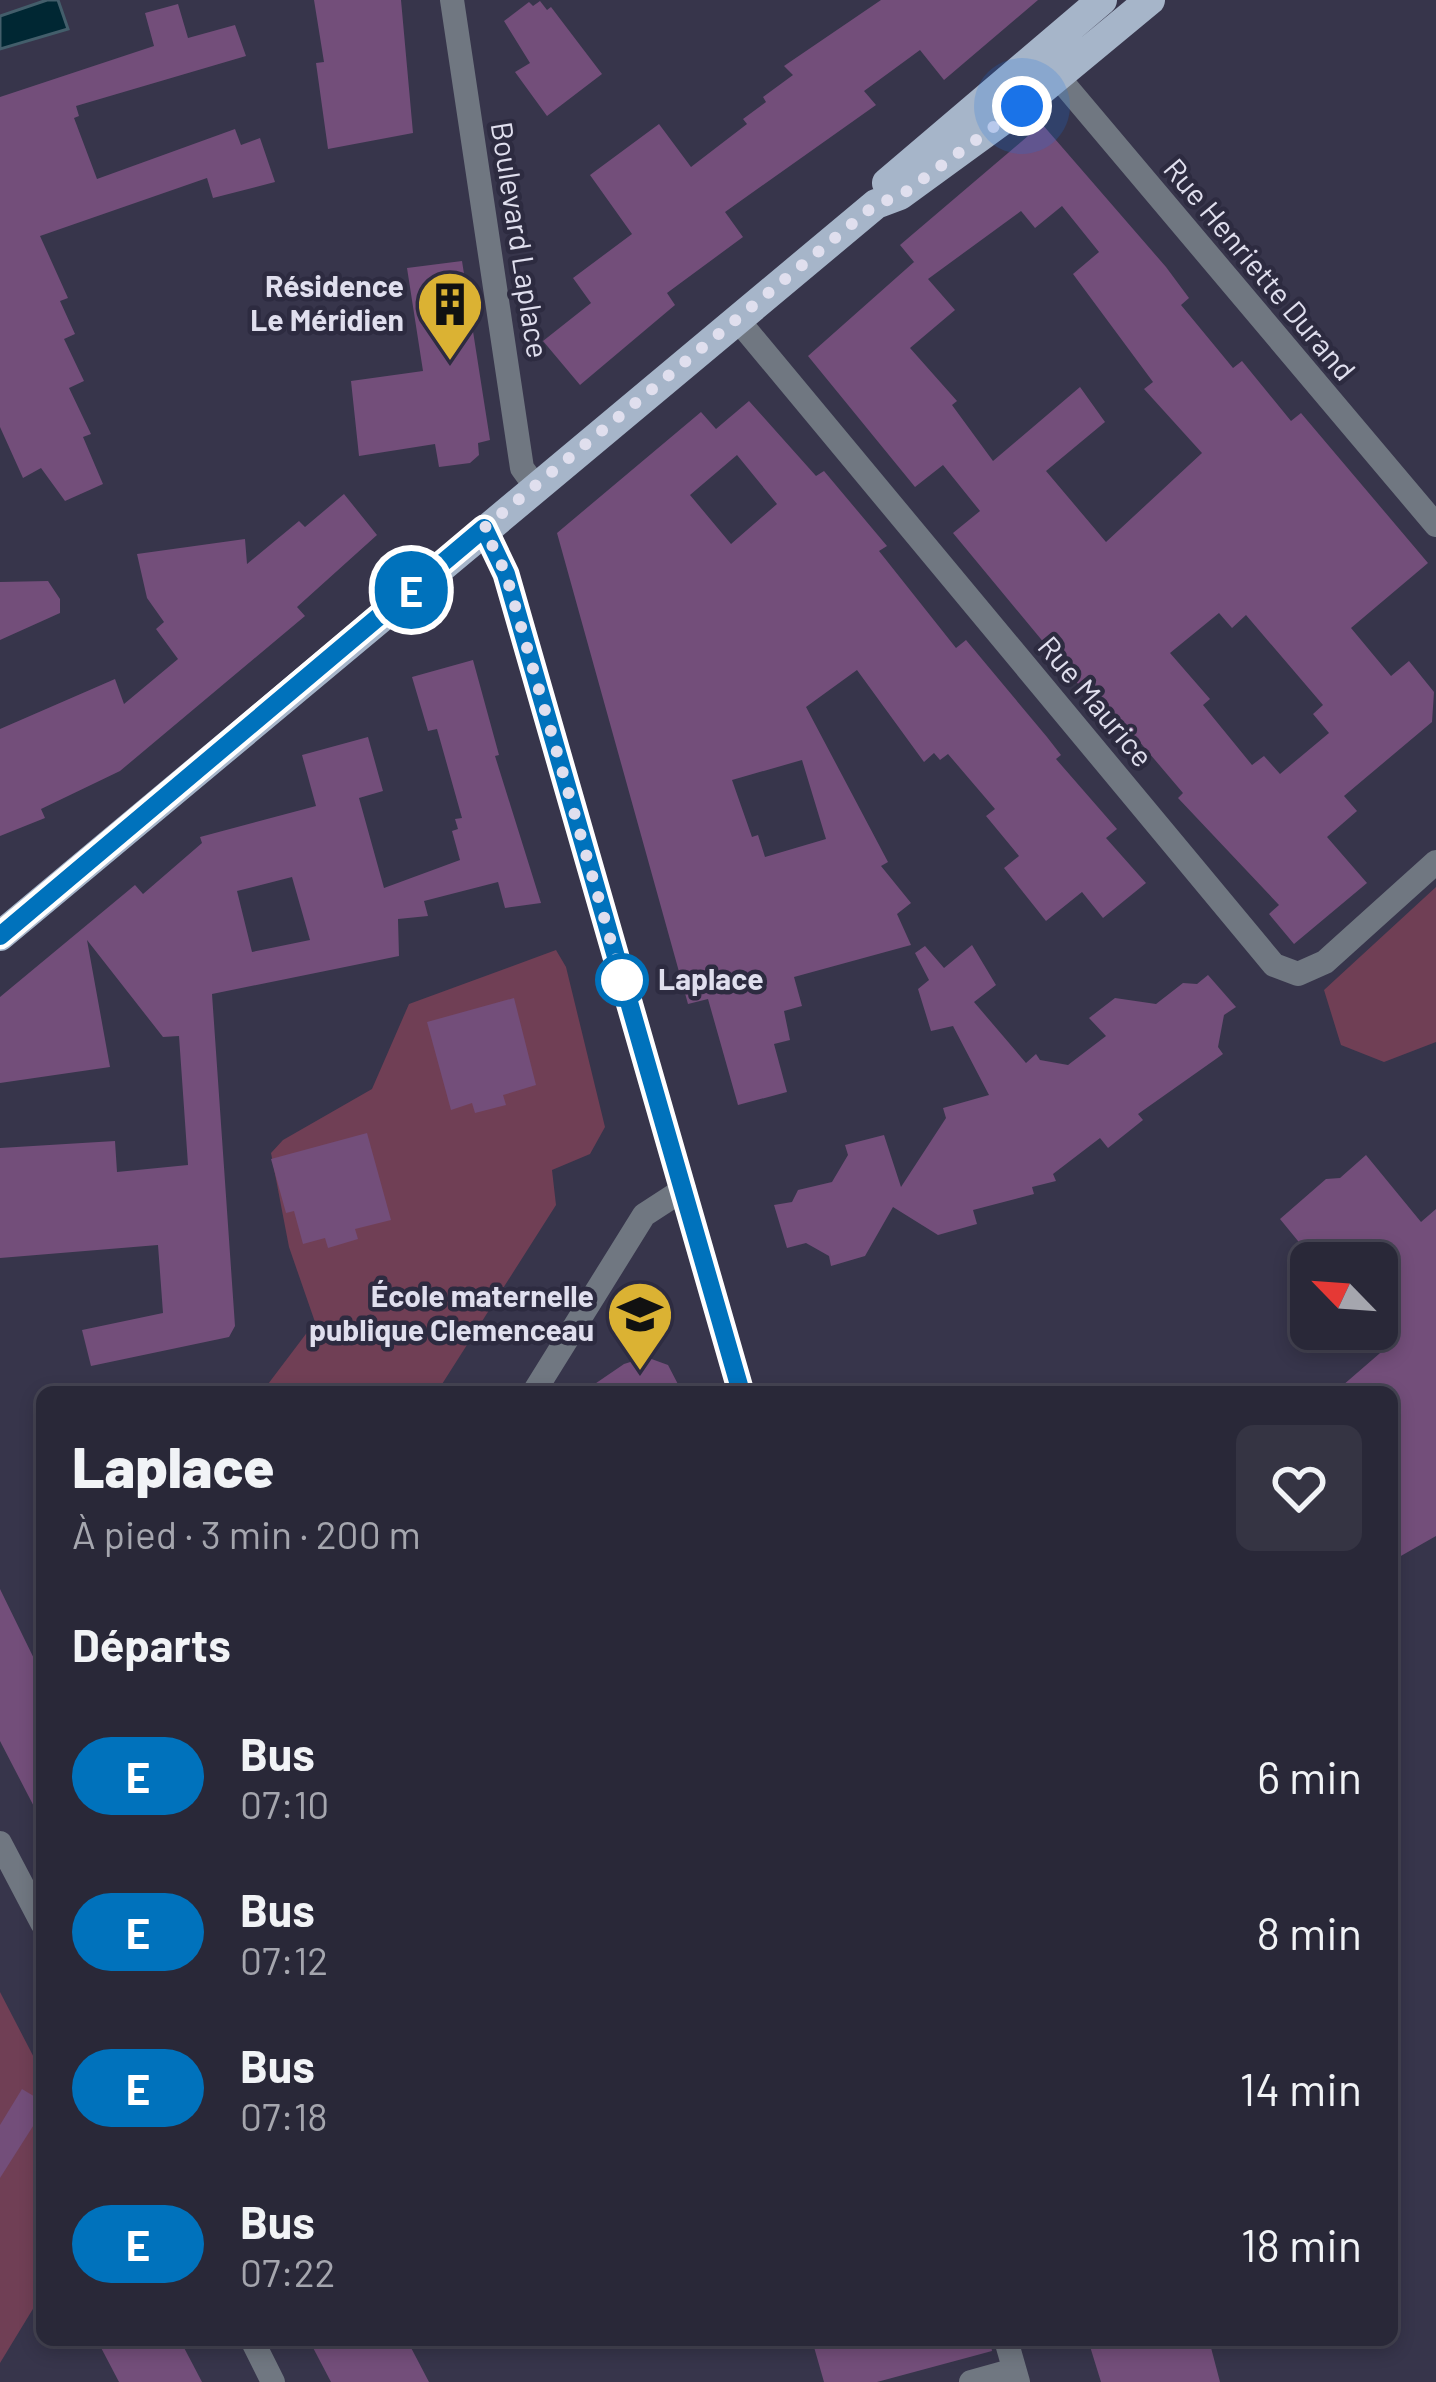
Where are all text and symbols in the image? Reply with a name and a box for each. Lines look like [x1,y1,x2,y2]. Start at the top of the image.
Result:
your location [992,76,1052,136]
street label: Boulevard Laplace [485,119,557,360]
street label: Rue Henriette Durand [1157,150,1364,387]
place label: Résidence Le Méridien [250,267,404,337]
building icon: Résidence Le Méridien [415,269,485,363]
line badge: E [372,551,450,629]
text: E [399,565,423,615]
street label: Rue Maurice [1032,628,1162,773]
marker: Laplace [597,955,647,1005]
place label: Laplace [658,960,764,996]
north arrow [1290,1242,1398,1350]
map controls [1290,1242,1398,1350]
place label: École maternelle publique Clemenceau [309,1277,594,1347]
school or university icon: École maternelle publique Clemenceau [605,1279,675,1373]
button: heart [1236,1425,1362,1551]
text: Laplace [72,1431,274,1499]
text: À pied · 3 min · 200 m [72,1510,421,1557]
text: Départs [72,1617,231,1671]
text: Bus [240,1726,315,1780]
text: 6 min [1257,1749,1362,1803]
text: E [126,1751,150,1801]
text: 07:10 [240,1780,329,1827]
text: Bus [240,1882,315,1936]
text: 8 min [1257,1905,1362,1959]
text: E [126,1907,150,1957]
text: 07:12 [240,1936,328,1983]
text: Bus [240,2038,315,2092]
text: 14 min [1240,2061,1362,2115]
text: E [126,2063,150,2113]
text: 07:18 [240,2092,328,2139]
text: Bus [240,2194,315,2248]
text: 18 min [1241,2217,1362,2271]
text: E [126,2219,150,2269]
text: 07:22 [240,2248,336,2295]

